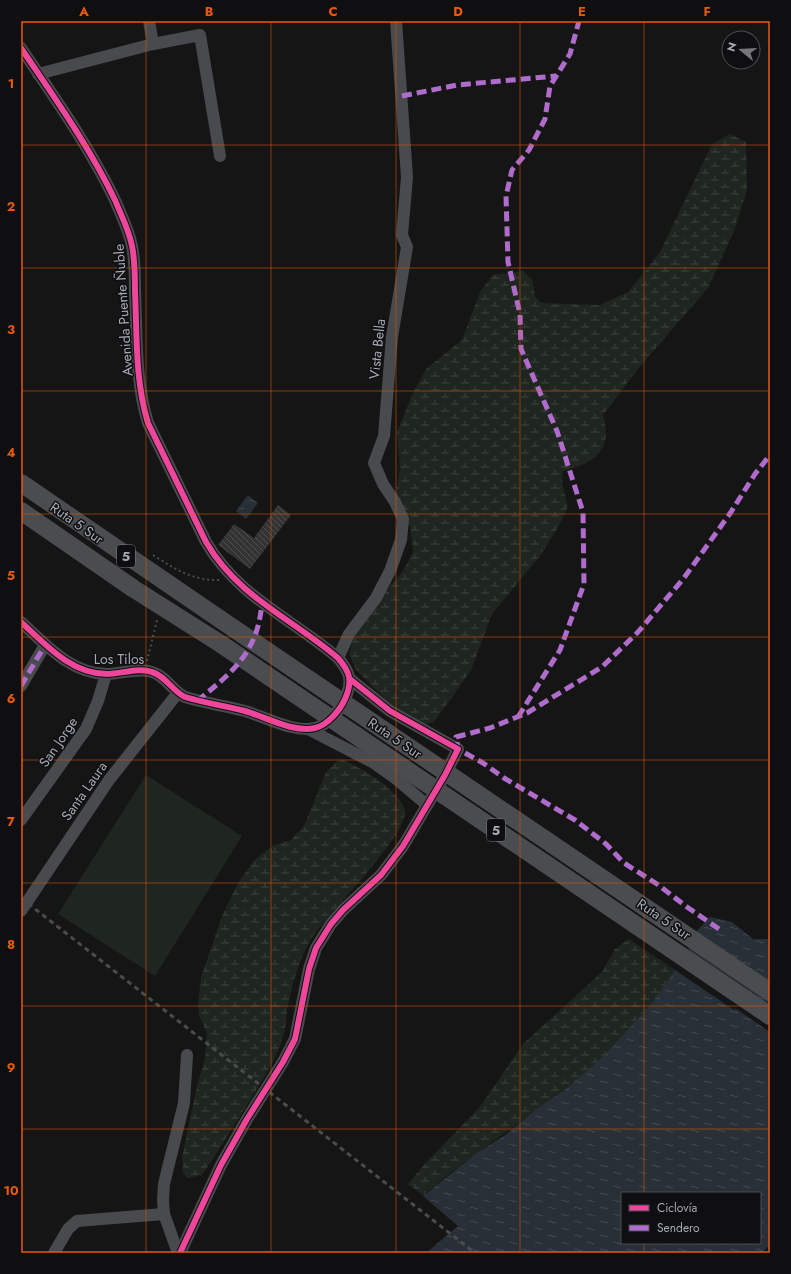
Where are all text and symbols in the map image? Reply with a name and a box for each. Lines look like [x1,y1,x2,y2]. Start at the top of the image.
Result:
text: A [78,2,89,21]
text: B [205,2,214,21]
text: C [328,2,338,21]
text: D [453,2,463,21]
text: E [578,2,586,21]
text: F [703,2,711,21]
north arrow [721,30,761,70]
text: N [723,40,740,54]
text: 1 [8,74,14,93]
text: 2 [7,197,15,216]
street label: Avenida Puente Ñuble [108,243,138,377]
street label: Vista Bella [364,318,390,380]
text: 3 [7,320,15,339]
text: 4 [6,443,16,462]
street label: Ruta 5 Sur [46,497,108,549]
road number: 5 [117,545,135,567]
text: 5 [7,566,15,585]
street label: Los Tilos [94,649,145,669]
text: 6 [7,689,16,708]
street label: San Jorge [34,713,82,771]
street label: Ruta 5 Sur [364,713,426,764]
street label: Santa Laura [56,757,112,825]
text: 7 [7,812,15,831]
road number: 5 [487,819,505,841]
street label: Ruta 5 Sur [633,894,695,945]
text: 8 [7,935,15,954]
text: 9 [7,1058,16,1077]
text: 10 [3,1181,19,1200]
legend [621,1192,761,1244]
text: Ciclovía [657,1199,698,1217]
text: Sendero [657,1219,700,1237]

